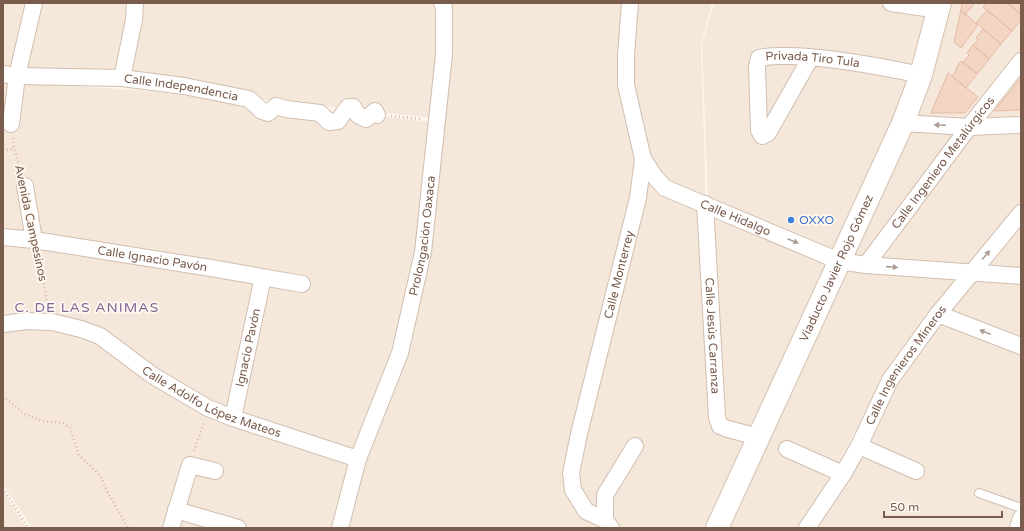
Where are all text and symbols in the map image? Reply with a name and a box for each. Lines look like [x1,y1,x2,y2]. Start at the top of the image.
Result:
street label: Privada Tiro Tula [765,49,861,70]
street label: Calle Independencia [123,71,239,104]
street label: Calle Ingeniero Metalúrgicos [888,93,998,232]
one-way arrow [934,122,946,129]
street label: Avenida Campesinos [12,163,50,283]
street label: Prolongación Oaxaca [406,175,438,297]
street label: Viaducto Javier Rojo Gómez [797,193,876,344]
street label: Calle Hidalgo [698,197,773,239]
place label: OXXO [799,213,835,227]
marker: OXXO [786,215,796,225]
street label: Calle Monterrey [601,228,637,320]
one-way arrow [787,239,799,245]
street label: Calle Ignacio Pavón [96,243,208,274]
one-way arrow [981,250,990,260]
one-way arrow [886,264,898,271]
street label: Calle Jesús Carranza [702,277,723,394]
district label: C. DE LAS ANIMAS [15,299,159,316]
street label: Calle Ingenieros Mineros [863,302,949,427]
street label: Ignacio Pavón [233,307,263,388]
one-way arrow [978,328,990,334]
street label: Calle Adolfo López Mateos [139,363,283,440]
scale bar [884,493,1002,519]
text: 50 m [890,500,919,514]

